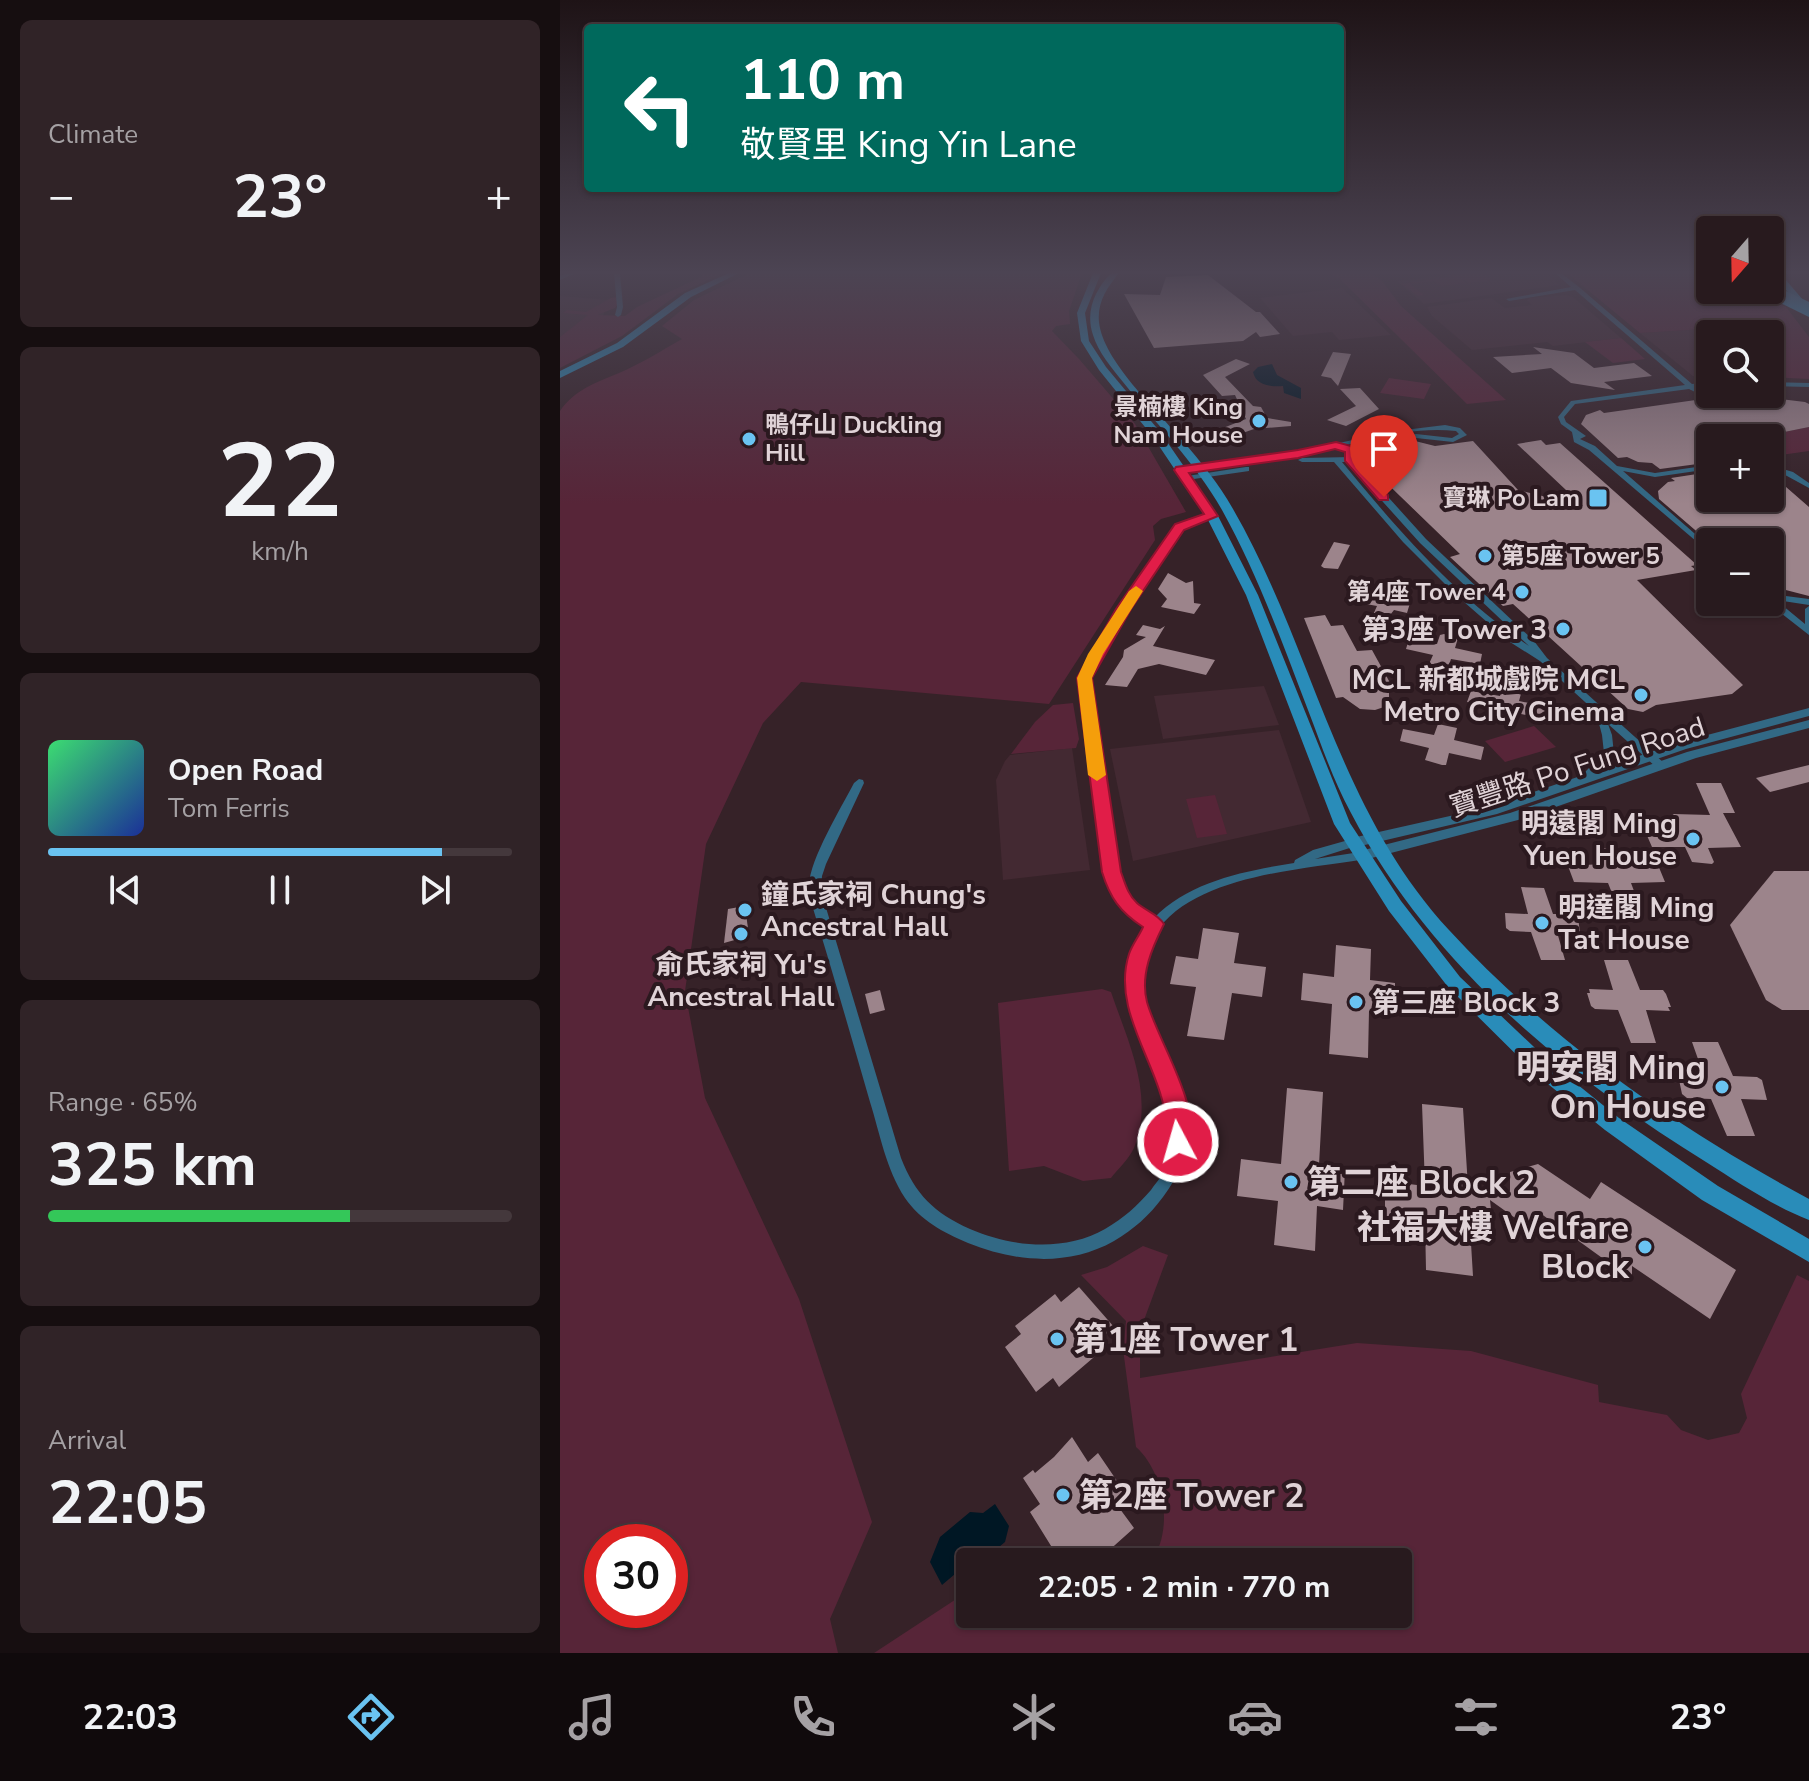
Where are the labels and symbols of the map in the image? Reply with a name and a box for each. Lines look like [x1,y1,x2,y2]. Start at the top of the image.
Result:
north arrow [1696,216,1784,304]
place label: 景楠樓 King Nam House [1113,391,1243,451]
place label: 鴨仔山 Duckling Hill [765,409,942,469]
marker: 景楠樓 King Nam House [1250,412,1268,430]
pin [1350,415,1418,497]
marker: 鴨仔山 Duckling Hill [740,430,758,448]
place label: 寶琳 Po Lam [1443,482,1580,514]
marker: 寶琳 Po Lam [1587,487,1609,509]
place label: 第5座 Tower 5 [1501,540,1660,572]
marker: 第5座 Tower 5 [1476,547,1494,565]
place label: 第4座 Tower 4 [1347,576,1506,608]
marker: 第4座 Tower 4 [1513,583,1531,601]
place label: 第3座 Tower 3 [1361,611,1547,649]
marker: 第3座 Tower 3 [1554,620,1572,638]
place label: MCL 新都城戲院 MCL Metro City Cinema [1352,661,1625,731]
marker: MCL 新都城戲院 MCL Metro City Cinema [1632,686,1650,704]
street label: 寶豐路 Po Fung Road [1445,708,1710,826]
place label: 明遠閣 Ming Yuen House [1521,805,1677,875]
marker: 明遠閣 Ming Yuen House [1684,830,1702,848]
place label: 鐘氏家祠 Chung's Ancestral Hall [761,876,986,946]
place label: 明達閣 Ming Tat House [1558,889,1714,959]
marker: 鐘氏家祠 Chung's Ancestral Hall [736,901,754,919]
marker: 明達閣 Ming Tat House [1533,914,1551,932]
marker: 俞氏家祠 Yu's Ancestral Hall [732,925,750,943]
place label: 俞氏家祠 Yu's Ancestral Hall [647,946,835,1016]
place label: 第三座 Block 3 [1372,984,1560,1022]
marker: 第三座 Block 3 [1347,993,1365,1011]
place label: 明安閣 Ming On House [1516,1045,1706,1130]
marker: 明安閣 Ming On House [1713,1078,1731,1096]
position arrow [1136,1100,1220,1184]
place label: 第二座 Block 2 [1307,1160,1536,1206]
marker: 第二座 Block 2 [1282,1173,1300,1191]
place label: 社福大樓 Welfare Block [1357,1205,1630,1290]
marker: 社福大樓 Welfare Block [1636,1238,1654,1256]
place label: 第1座 Tower 1 [1073,1317,1298,1363]
marker: 第1座 Tower 1 [1048,1330,1066,1348]
place label: 第2座 Tower 2 [1079,1473,1304,1519]
marker: 第2座 Tower 2 [1054,1486,1072,1504]
speed limit sign: 30 [584,1524,688,1628]

